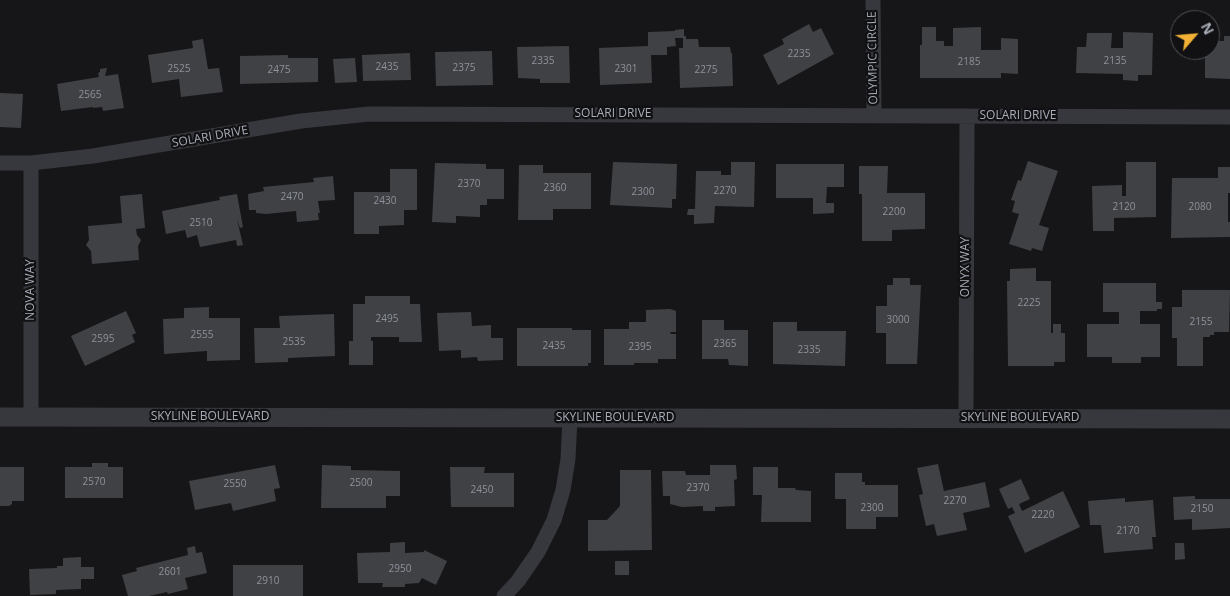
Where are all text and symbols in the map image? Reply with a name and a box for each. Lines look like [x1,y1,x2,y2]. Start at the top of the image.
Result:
north arrow [1170,10,1220,60]
street label: OLYMPIC CIRCLE [865,11,881,105]
text: N [1197,19,1219,38]
house number: 2235 [788,48,810,60]
house number: 2335 [532,55,554,67]
house number: 2135 [1104,55,1126,67]
house number: 2185 [958,56,980,68]
house number: 2435 [376,61,398,73]
house number: 2375 [453,62,475,74]
house number: 2525 [168,63,190,75]
house number: 2301 [615,63,637,75]
house number: 2475 [268,64,290,76]
house number: 2275 [695,64,717,76]
house number: 2565 [79,89,101,101]
street label: SOLARI DRIVE [575,107,651,121]
street label: SOLARI DRIVE [980,109,1056,123]
street label: SOLARI DRIVE [171,123,249,151]
house number: 2370 [458,178,480,190]
house number: 2360 [544,182,566,194]
house number: 2270 [714,185,736,197]
house number: 2300 [632,186,654,198]
house number: 2470 [281,191,303,203]
house number: 2430 [374,195,396,207]
house number: 2120 [1113,201,1135,213]
house number: 2080 [1189,201,1211,213]
house number: 2200 [883,206,905,218]
house number: 2510 [190,217,212,229]
street label: ONYX WAY [959,237,973,297]
street label: NOVA WAY [24,259,38,321]
house number: 2225 [1018,297,1040,309]
house number: 2495 [376,313,398,325]
house number: 3000 [887,314,909,326]
house number: 2155 [1190,316,1212,328]
house number: 2555 [191,329,213,341]
house number: 2595 [92,333,114,345]
house number: 2535 [283,336,305,348]
house number: 2365 [714,338,736,350]
house number: 2435 [543,340,565,352]
house number: 2395 [629,341,651,353]
house number: 2335 [798,344,820,356]
street label: SKYLINE BOULEVARD [151,410,269,424]
street label: SKYLINE BOULEVARD [556,411,674,425]
street label: SKYLINE BOULEVARD [961,411,1079,425]
house number: 2570 [83,476,105,488]
house number: 2500 [350,477,372,489]
house number: 2550 [224,478,246,490]
house number: 2370 [687,482,709,494]
house number: 2450 [471,484,493,496]
house number: 2270 [944,495,966,507]
house number: 2300 [861,502,883,514]
house number: 2150 [1191,503,1213,515]
house number: 2220 [1032,509,1054,521]
house number: 2170 [1117,525,1139,537]
house number: 2950 [389,563,411,575]
house number: 2601 [159,566,181,578]
house number: 2910 [257,575,279,587]

